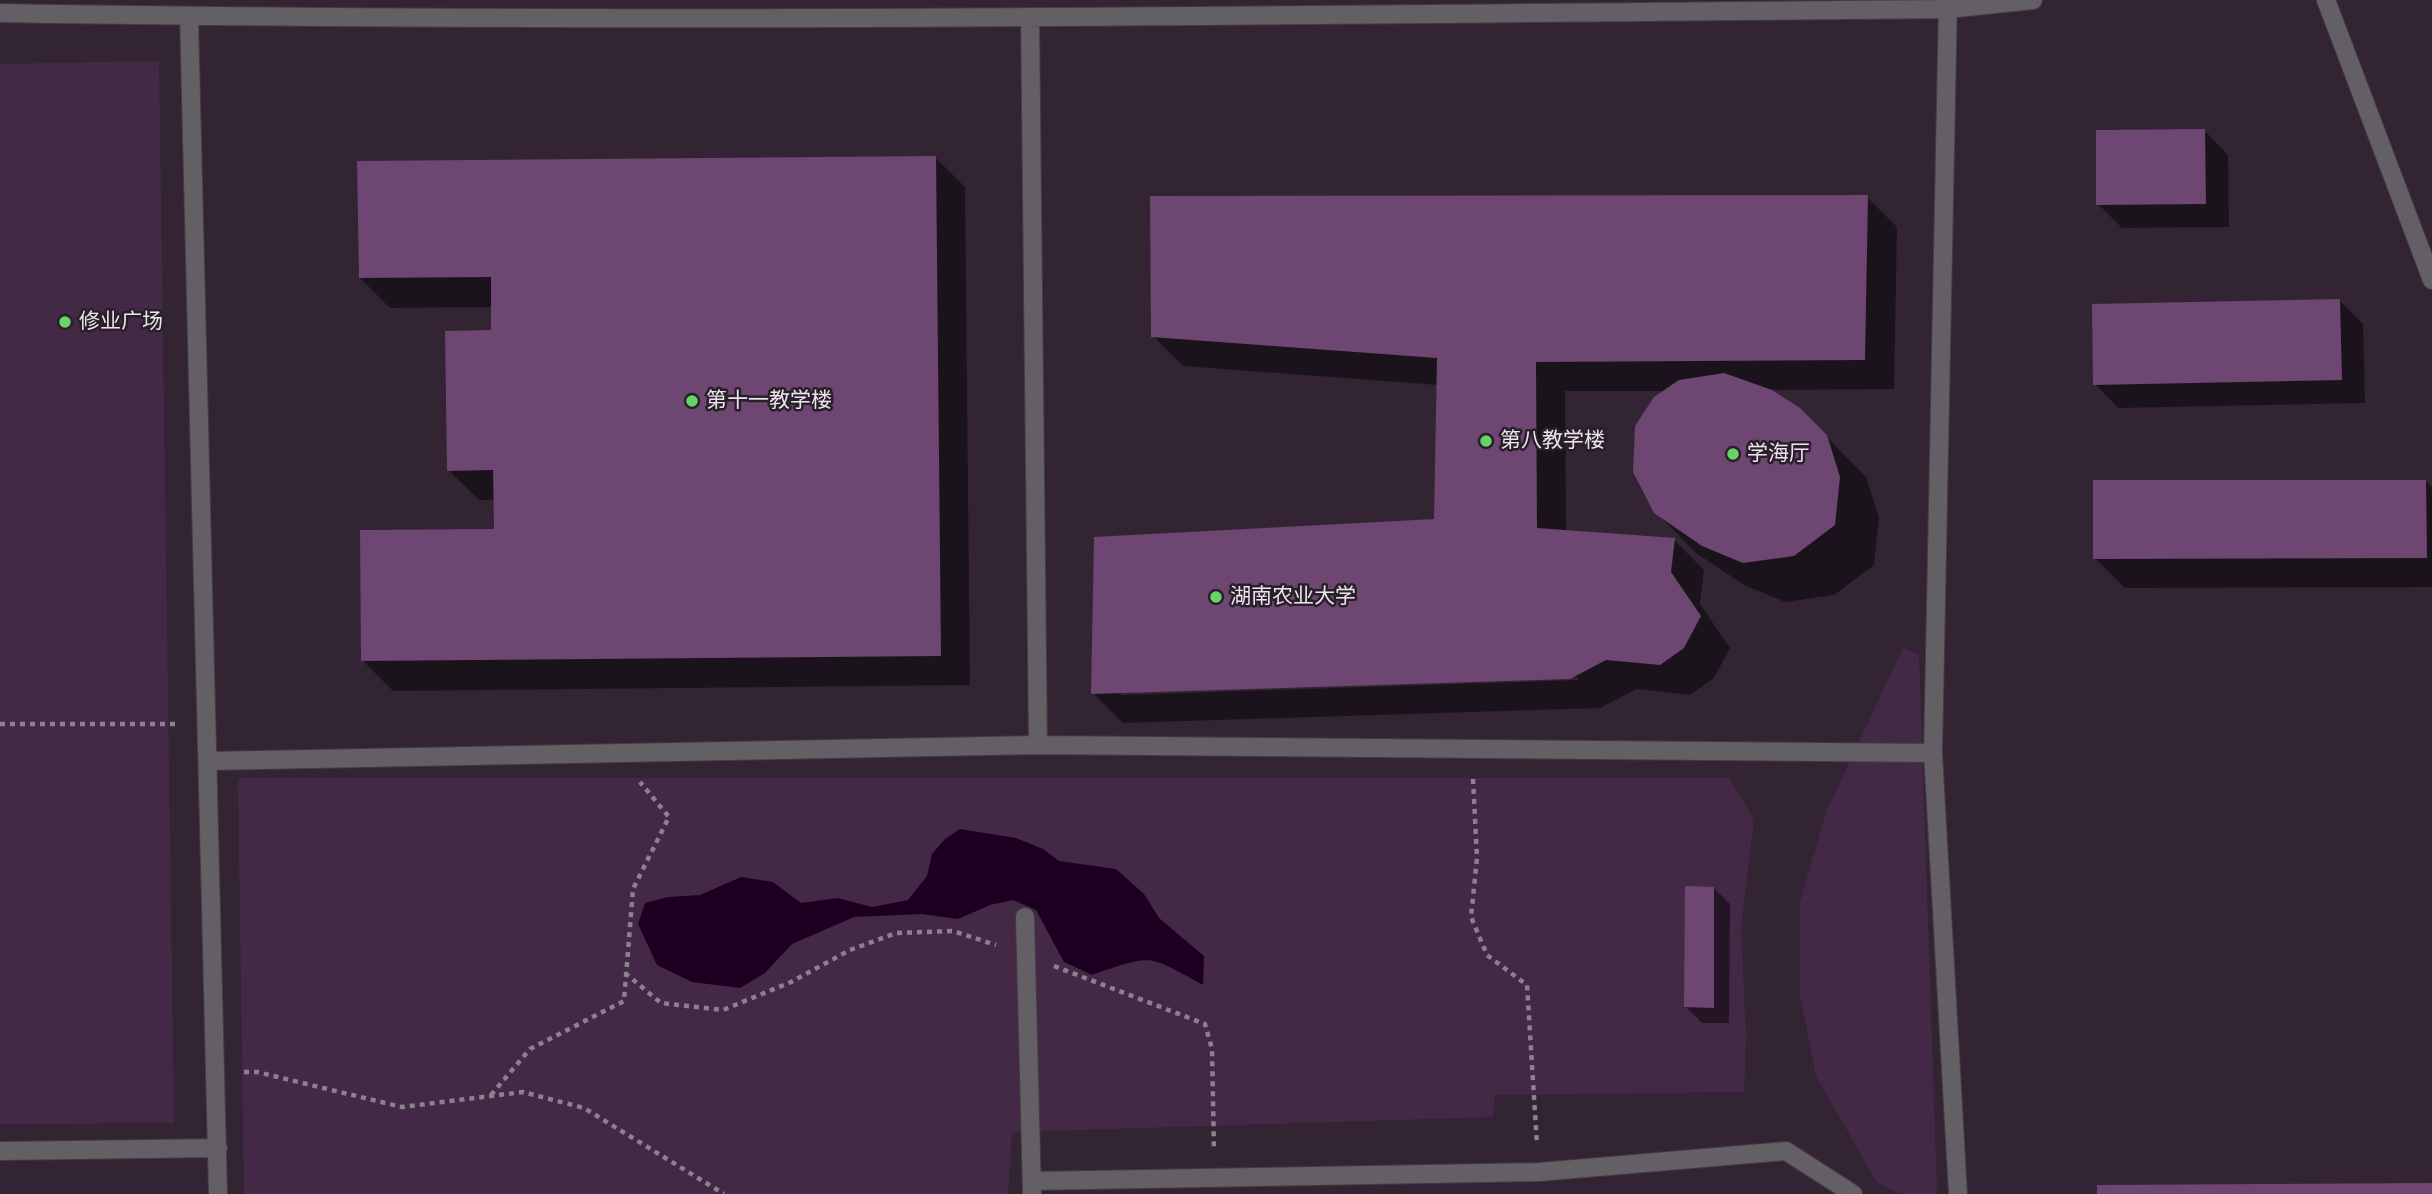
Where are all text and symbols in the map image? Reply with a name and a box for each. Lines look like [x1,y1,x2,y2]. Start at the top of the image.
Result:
place label: 修业广场 [79,309,163,335]
marker: 修业广场 [57,314,73,330]
place label: 第十一教学楼 [706,388,832,414]
marker: 第十一教学楼 [684,393,700,409]
place label: 第八教学楼 [1500,428,1605,454]
marker: 第八教学楼 [1478,433,1494,449]
place label: 学海厅 [1747,441,1810,467]
marker: 学海厅 [1725,446,1741,462]
place label: 湖南农业大学 [1230,584,1356,610]
marker: 湖南农业大学 [1208,589,1224,605]

